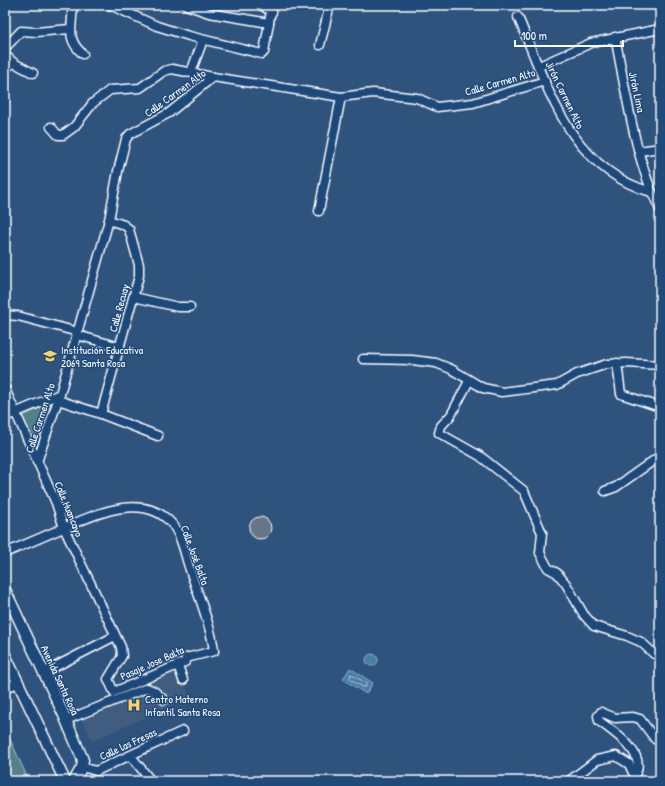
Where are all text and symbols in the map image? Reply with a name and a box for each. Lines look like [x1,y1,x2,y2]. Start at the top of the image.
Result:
scale bar [515,22,623,48]
text: 100 m [521,27,547,44]
street label: Jirón Carmen Alto [543,59,588,131]
street label: Calle Carmen Alto [463,65,537,99]
street label: Calle Carmen Alto [142,66,209,120]
street label: Jirón Lima [626,70,648,114]
street label: Calle Recuay [106,282,132,333]
place label: Institución Educativa 2069 Santa Rosa [61,343,144,370]
school or university icon: Institución Educativa 2069 Santa Rosa [42,348,58,364]
street label: Calle Carmen Alto [22,381,58,455]
street label: Calle Huancayo [52,479,87,539]
street label: Calle José Balta [178,523,213,587]
street label: Pasaje Jose Balta [118,642,187,683]
street label: Avenida Santa Rosa [38,643,83,718]
place label: Centro Materno Infantil Santa Rosa [145,692,221,719]
hospital icon: Centro Materno Infantil Santa Rosa [126,697,142,713]
street label: Calle las Fresas [97,725,159,763]

